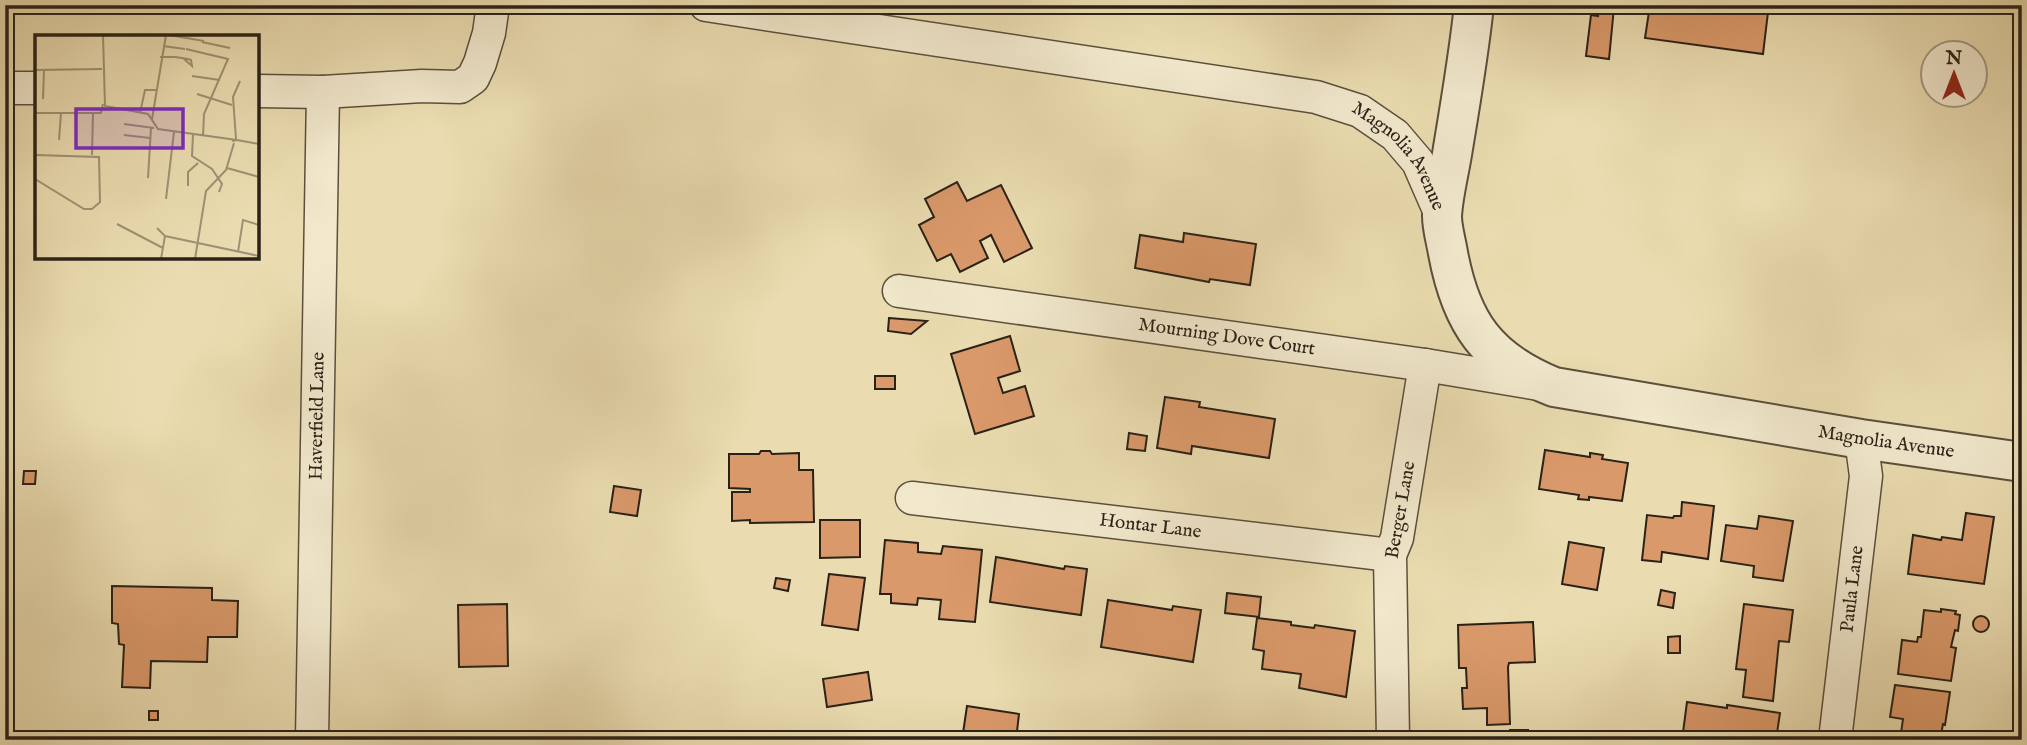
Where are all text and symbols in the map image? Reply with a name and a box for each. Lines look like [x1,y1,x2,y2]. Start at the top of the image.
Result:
inset map [35,35,259,259]
north arrow [1918,38,1988,108]
text: N [1945,47,1963,71]
street label: Magnolia Avenue [1347,97,1450,214]
street label: Mourning Dove Court [1137,313,1317,361]
street label: Haverfield Lane [304,351,331,480]
street label: Magnolia Avenue [1816,420,1956,464]
street label: Berger Lane [1381,459,1421,561]
street label: Hontar Lane [1098,508,1203,544]
street label: Paula Lane [1836,544,1870,634]

